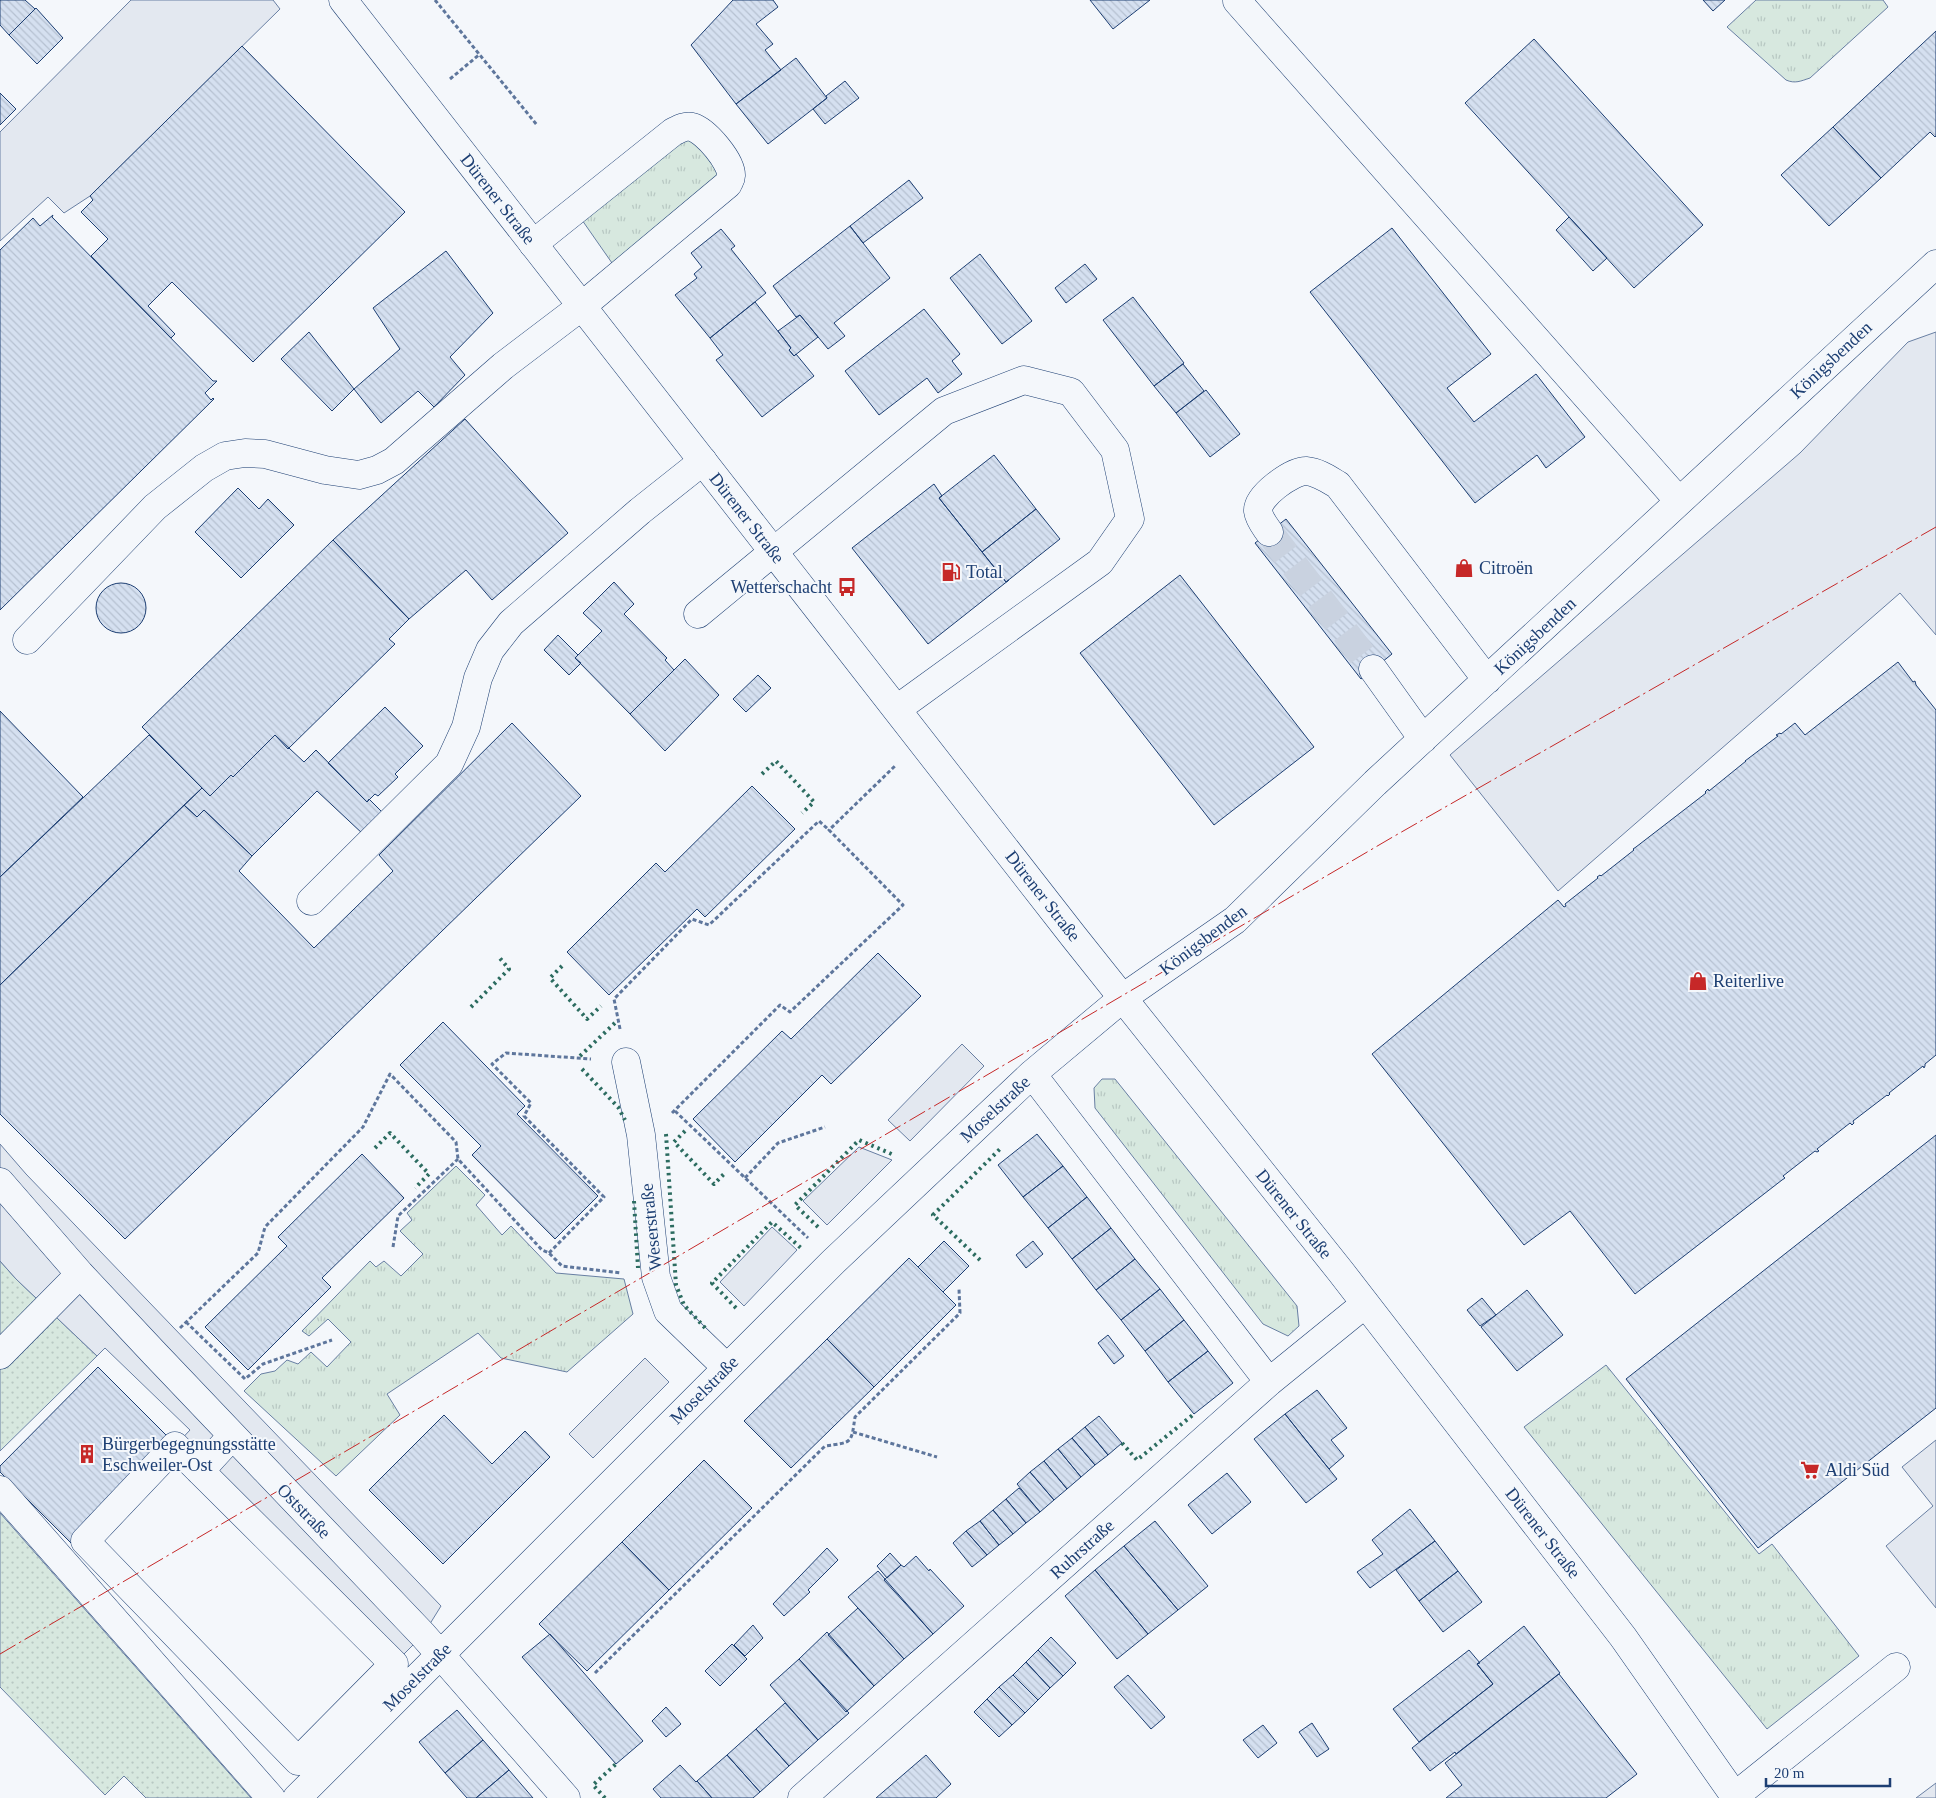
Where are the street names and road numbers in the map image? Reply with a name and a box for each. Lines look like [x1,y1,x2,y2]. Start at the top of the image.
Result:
street label: Dürener Straße [456,150,540,248]
street label: Königsbenden [1786,317,1876,403]
street label: Dürener Straße [705,469,789,567]
street label: Königsbenden [1490,593,1580,679]
street label: Dürener Straße [1001,847,1085,945]
street label: Königsbenden [1155,901,1251,979]
street label: Moselstraße [956,1072,1034,1146]
street label: Dürener Straße [1252,1165,1336,1263]
street label: Weserstraße [636,1182,666,1272]
street label: Moselstraße [666,1352,742,1428]
street label: Oststraße [273,1480,335,1542]
street label: Dürener Straße [1501,1484,1585,1582]
street label: Ruhrstraße [1046,1515,1118,1583]
street label: Moselstraße [379,1639,455,1715]

